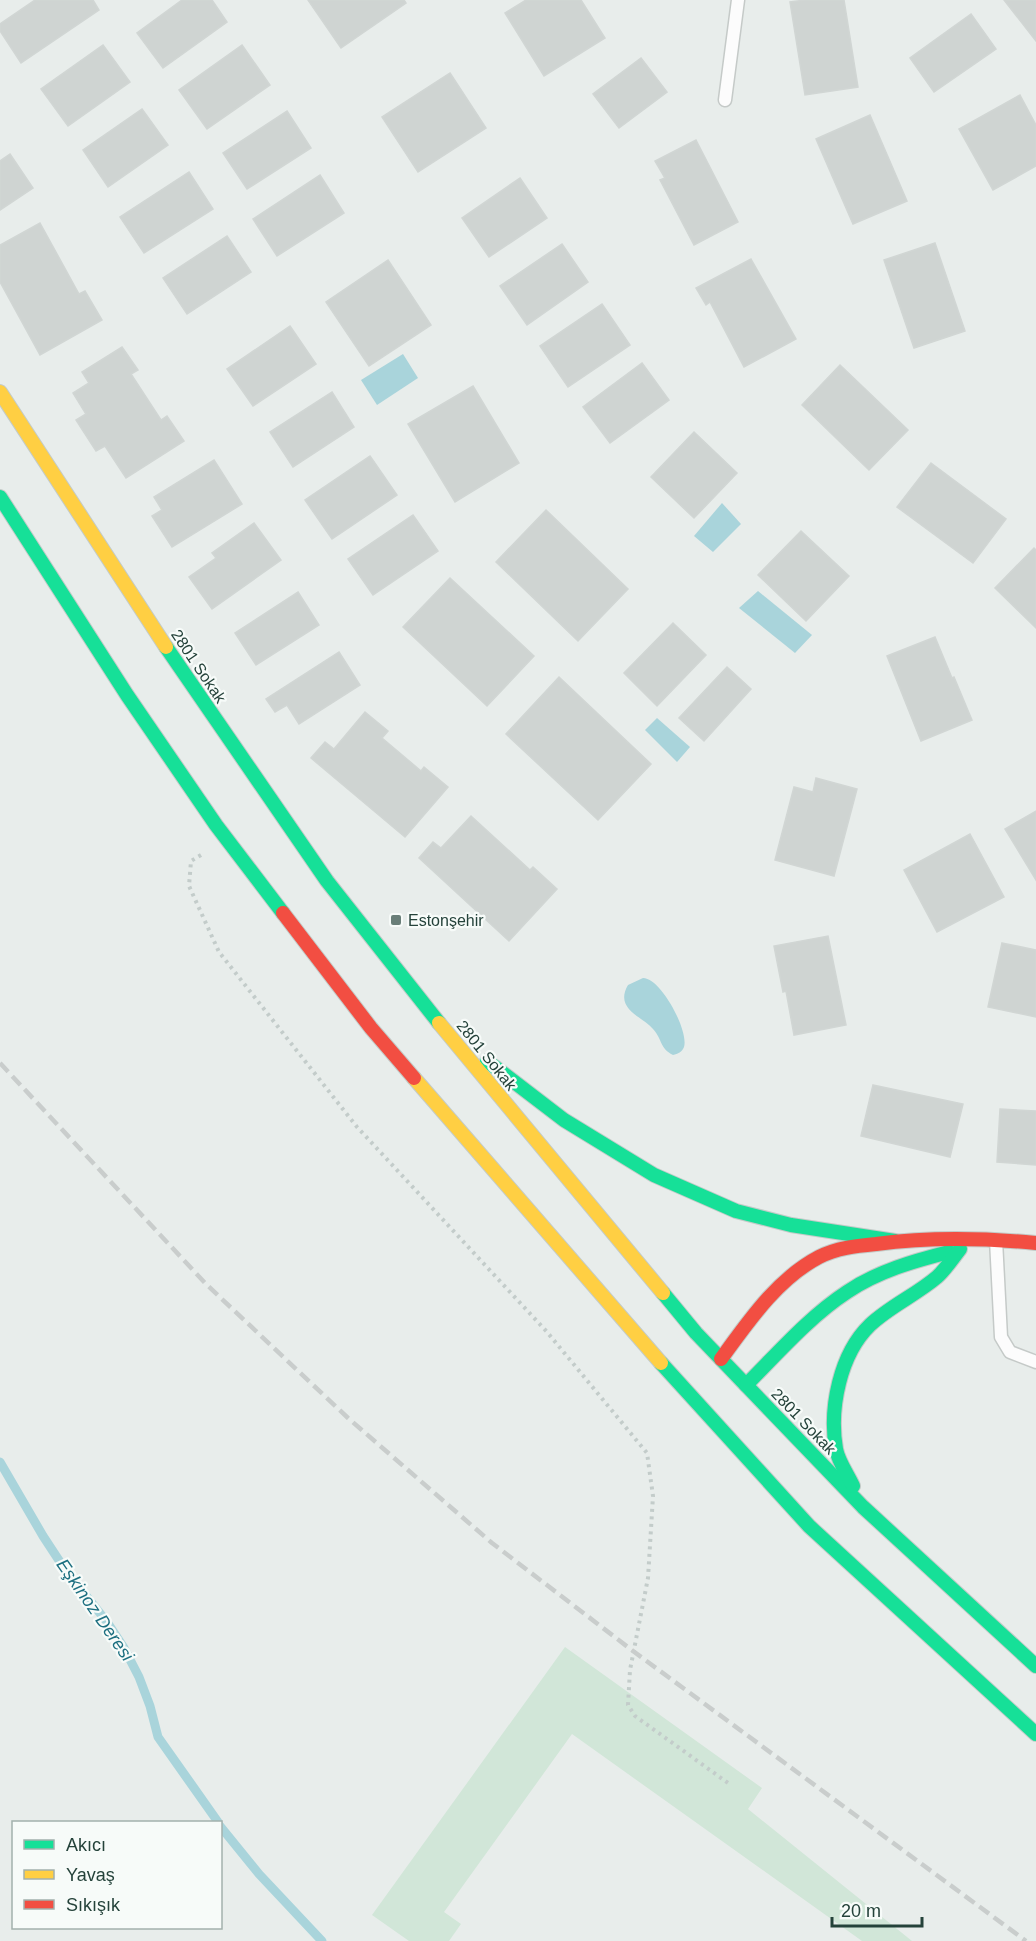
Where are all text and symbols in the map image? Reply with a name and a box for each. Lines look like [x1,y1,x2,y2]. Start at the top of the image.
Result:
street label: 2801 Sokak [168,626,230,707]
place label: Estonşehir [408,912,484,929]
marker: Estonşehir [389,913,403,927]
street label: 2801 Sokak [453,1017,520,1094]
street label: 2801 Sokak [768,1385,840,1458]
water label: Eşkinoz Deresi [52,1555,138,1666]
legend [12,1821,222,1929]
text: Akıcı [66,1835,106,1855]
text: Yavaş [66,1865,115,1885]
scale bar [832,1890,922,1928]
text: Sıkışık [66,1895,121,1915]
text: 20 m [841,1901,881,1921]

